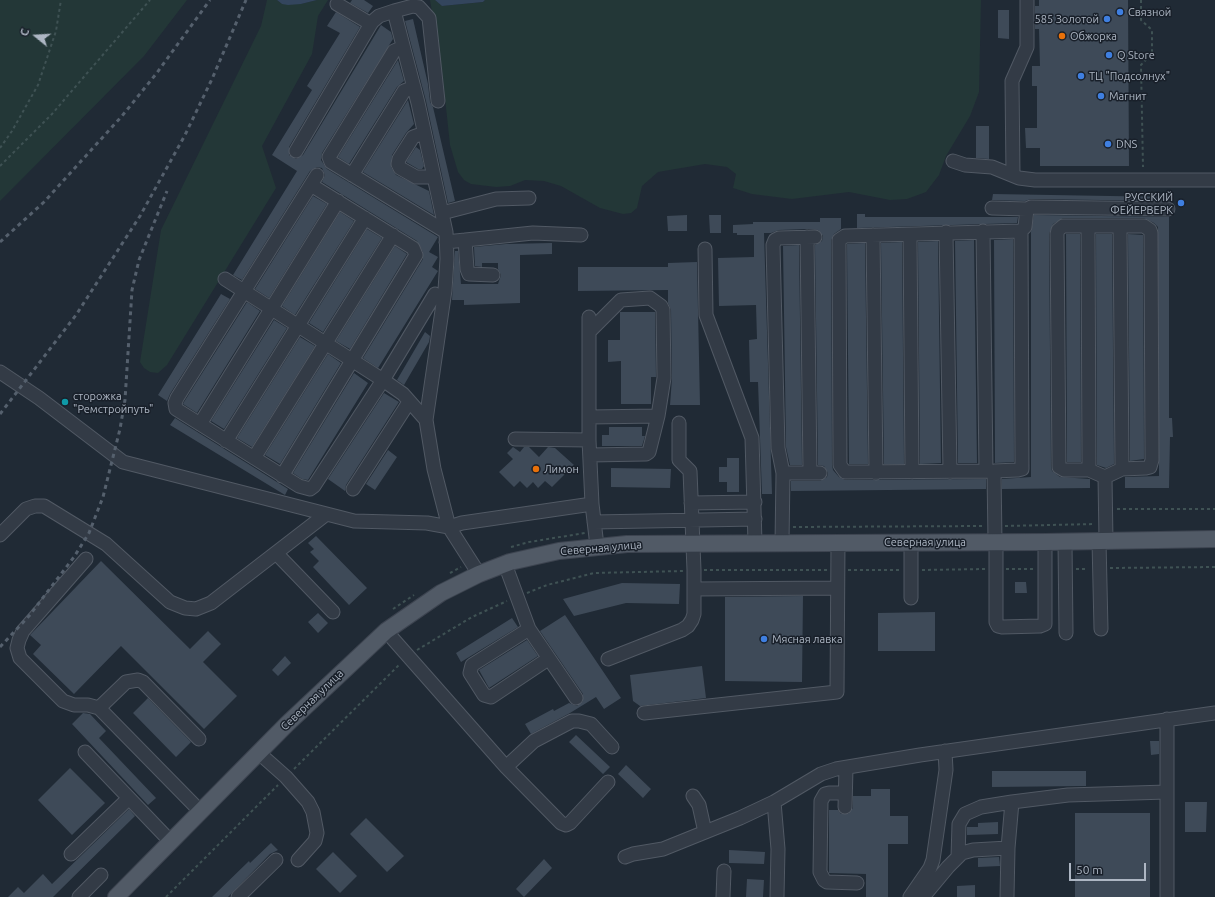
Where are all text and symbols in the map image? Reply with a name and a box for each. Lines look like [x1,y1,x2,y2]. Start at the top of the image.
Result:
place label: Связной [1128,5,1171,19]
marker: Связной [1115,7,1125,17]
place label: 585 Золотой [1035,12,1099,26]
marker: 585 Золотой [1102,14,1112,24]
north arrow [16,16,56,56]
text: С [18,27,31,37]
place label: Обжорка [1070,29,1117,43]
marker: Обжорка [1057,31,1067,41]
place label: Q Store [1117,48,1155,62]
marker: Q Store [1104,50,1114,60]
place label: ТЦ "Подсолнух" [1089,69,1170,83]
marker: ТЦ "Подсолнух" [1076,71,1086,81]
place label: Магнит [1109,89,1146,103]
marker: Магнит [1096,91,1106,101]
place label: DNS [1116,137,1137,151]
marker: DNS [1103,139,1113,149]
place label: РУССКИЙ ФЕЙЕРВЕРК [1110,190,1173,216]
marker: РУССКИЙ ФЕЙЕРВЕРК [1176,198,1186,208]
place label: сторожка "Ремстройпуть" [73,389,153,415]
marker: сторожка "Ремстройпуть" [60,397,70,407]
place label: Лимон [544,462,579,476]
marker: Лимон [531,464,541,474]
street label: Северная улица [884,535,966,549]
street label: Северная улица [560,538,642,558]
place label: Мясная лавка [772,632,843,646]
marker: Мясная лавка [759,634,769,644]
street label: Северная улица [278,667,346,733]
scale bar [1071,855,1148,881]
text: 50 m [1076,863,1103,876]

